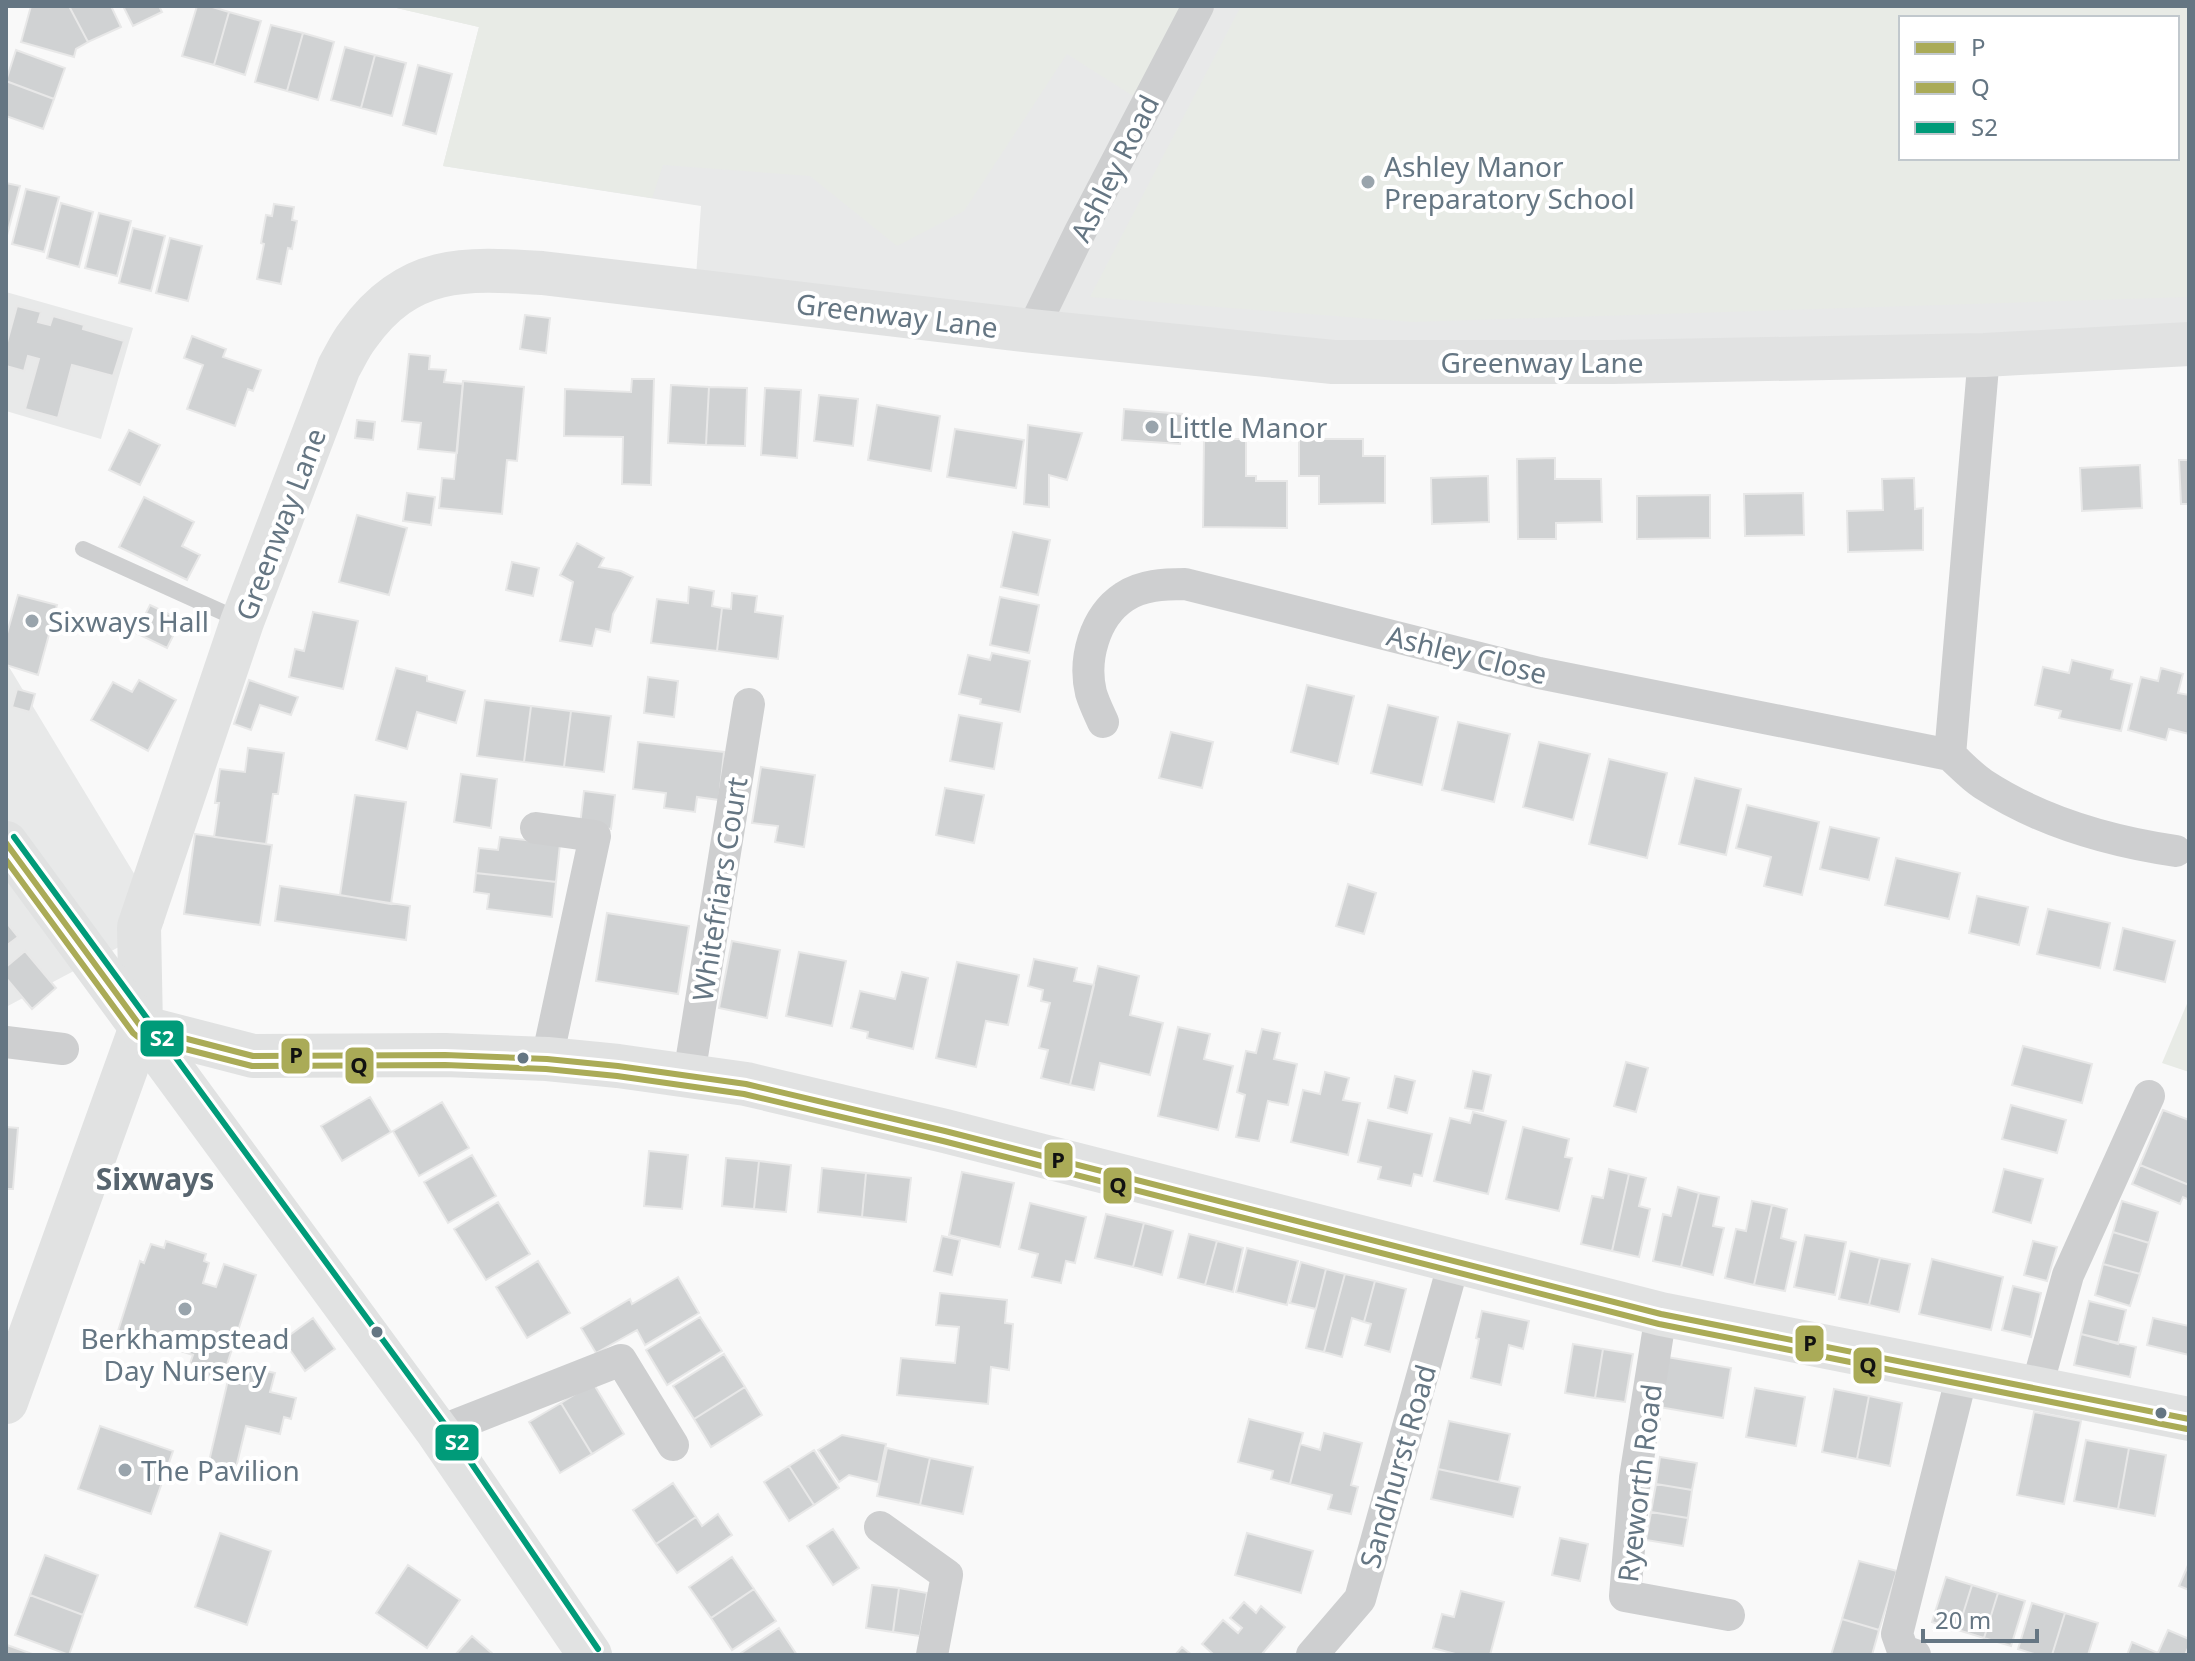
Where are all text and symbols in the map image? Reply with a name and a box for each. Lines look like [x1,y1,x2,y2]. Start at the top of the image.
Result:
legend [1899,16,2179,160]
text: P [1971,30,1986,63]
text: Q [1971,70,1990,103]
street label: Ashley Road [1061,88,1167,248]
text: S2 [1971,110,1998,143]
place label: Ashley Manor Preparatory School [1384,147,1635,217]
marker: Ashley Manor Preparatory School [1359,173,1377,191]
street label: Greenway Lane [794,284,1000,346]
street label: Greenway Lane [1440,343,1644,381]
place label: Little Manor [1168,408,1328,446]
marker: Little Manor [1143,418,1161,436]
street label: Greenway Lane [226,422,334,626]
place label: Sixways Hall [48,602,209,640]
marker: Sixways Hall [23,612,41,630]
street label: Ashley Close [1383,616,1551,692]
street label: Whitefriars Court [683,774,755,1004]
line badge: S2 [139,1019,185,1058]
text: S2 [150,1022,174,1052]
line badge: P [280,1037,311,1075]
text: P [289,1039,303,1069]
line badge: Q [344,1046,375,1085]
text: Q [350,1049,368,1079]
unlabelled marker [515,1050,531,1066]
line badge: P [1043,1141,1074,1179]
text: P [1051,1144,1065,1174]
district label: Sixways [96,1158,214,1199]
line badge: Q [1102,1166,1133,1205]
text: Q [1109,1169,1127,1199]
marker: Berkhampstead Day Nursery [176,1300,194,1318]
place label: Berkhampstead Day Nursery [80,1319,290,1389]
unlabelled marker [369,1324,385,1340]
line badge: P [1794,1324,1825,1363]
text: P [1803,1327,1817,1357]
line badge: Q [1852,1346,1883,1385]
text: Q [1859,1349,1877,1379]
street label: Sandhurst Road [1350,1360,1444,1572]
street label: Ryeworth Road [1608,1382,1670,1584]
unlabelled marker [2153,1405,2169,1421]
line badge: S2 [434,1423,480,1462]
text: S2 [445,1426,469,1456]
place label: The Pavilion [141,1451,300,1489]
marker: The Pavilion [116,1461,134,1479]
scale bar [1923,1593,2037,1643]
text: 20 m [1935,1603,1991,1636]

